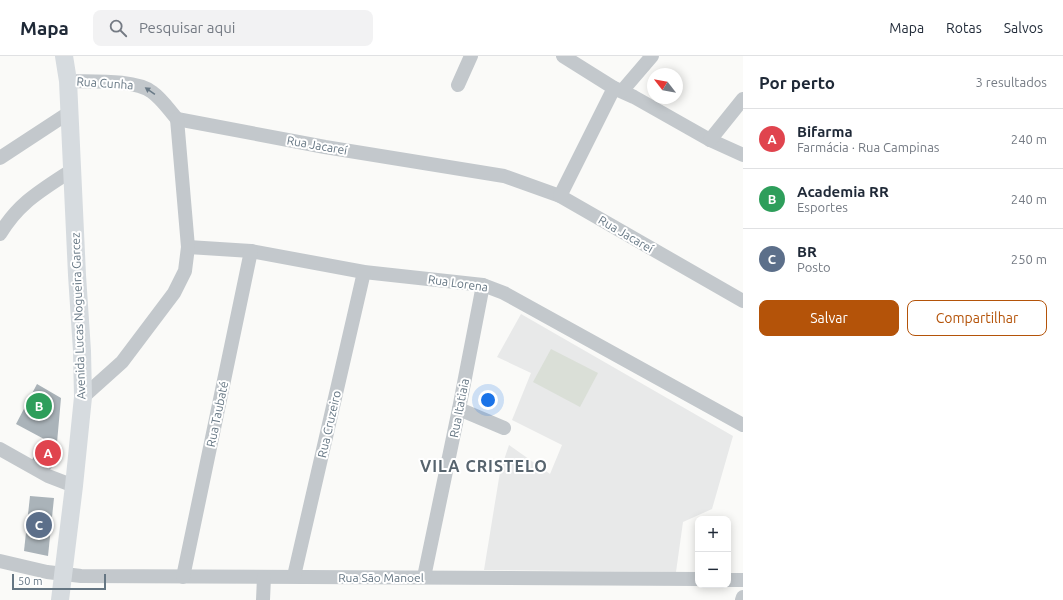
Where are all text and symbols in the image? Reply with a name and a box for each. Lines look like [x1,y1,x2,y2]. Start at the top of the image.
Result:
search box [93,10,373,46]
text: Mapa [20,17,69,39]
icon: search [107,17,129,39]
text: Pesquisar aqui [139,19,235,36]
text: Mapa [889,20,924,36]
text: Rotas [946,20,982,36]
text: Salvos [1004,20,1043,36]
north arrow [647,68,683,104]
text: Por perto [759,73,835,92]
street label: Rua Cunha [76,75,134,91]
text: 3 resultados [976,75,1047,89]
one-way arrow [145,87,155,95]
text: Bifarma [797,123,853,140]
text: A [767,132,777,146]
text: 240 m [1011,132,1047,146]
street label: Rua Jacareí [286,133,349,157]
text: Farmácia · Rua Campinas [797,140,939,154]
text: Academia RR [797,183,889,200]
text: B [768,192,776,206]
text: 240 m [1011,192,1047,206]
text: Esportes [797,200,848,214]
street label: Rua Jacareí [596,213,657,255]
street label: Avenida Lucas Nogueira Garcez [69,232,87,400]
text: BR [797,243,817,260]
text: C [768,252,776,266]
text: 250 m [1011,252,1047,266]
text: Posto [797,260,831,274]
street label: Rua Lorena [427,272,489,294]
button: Salvar [759,300,899,336]
button: Compartilhar [907,300,1047,336]
street label: Rua Itatiaia [447,377,471,439]
street label: Rua Taubaté [204,380,230,448]
street label: Rua Cruzeiro [315,389,343,459]
your location [478,390,498,410]
pin: B [26,391,52,421]
pin: A [35,438,61,468]
district label: VILA CRISTELO [420,457,548,475]
pin: C [26,510,52,540]
map controls [695,516,731,588]
button: + [695,516,731,552]
button: − [695,552,731,588]
street label: Rua São Manoel [338,571,424,584]
scale bar [12,572,106,591]
text: 50 m [18,575,42,587]

